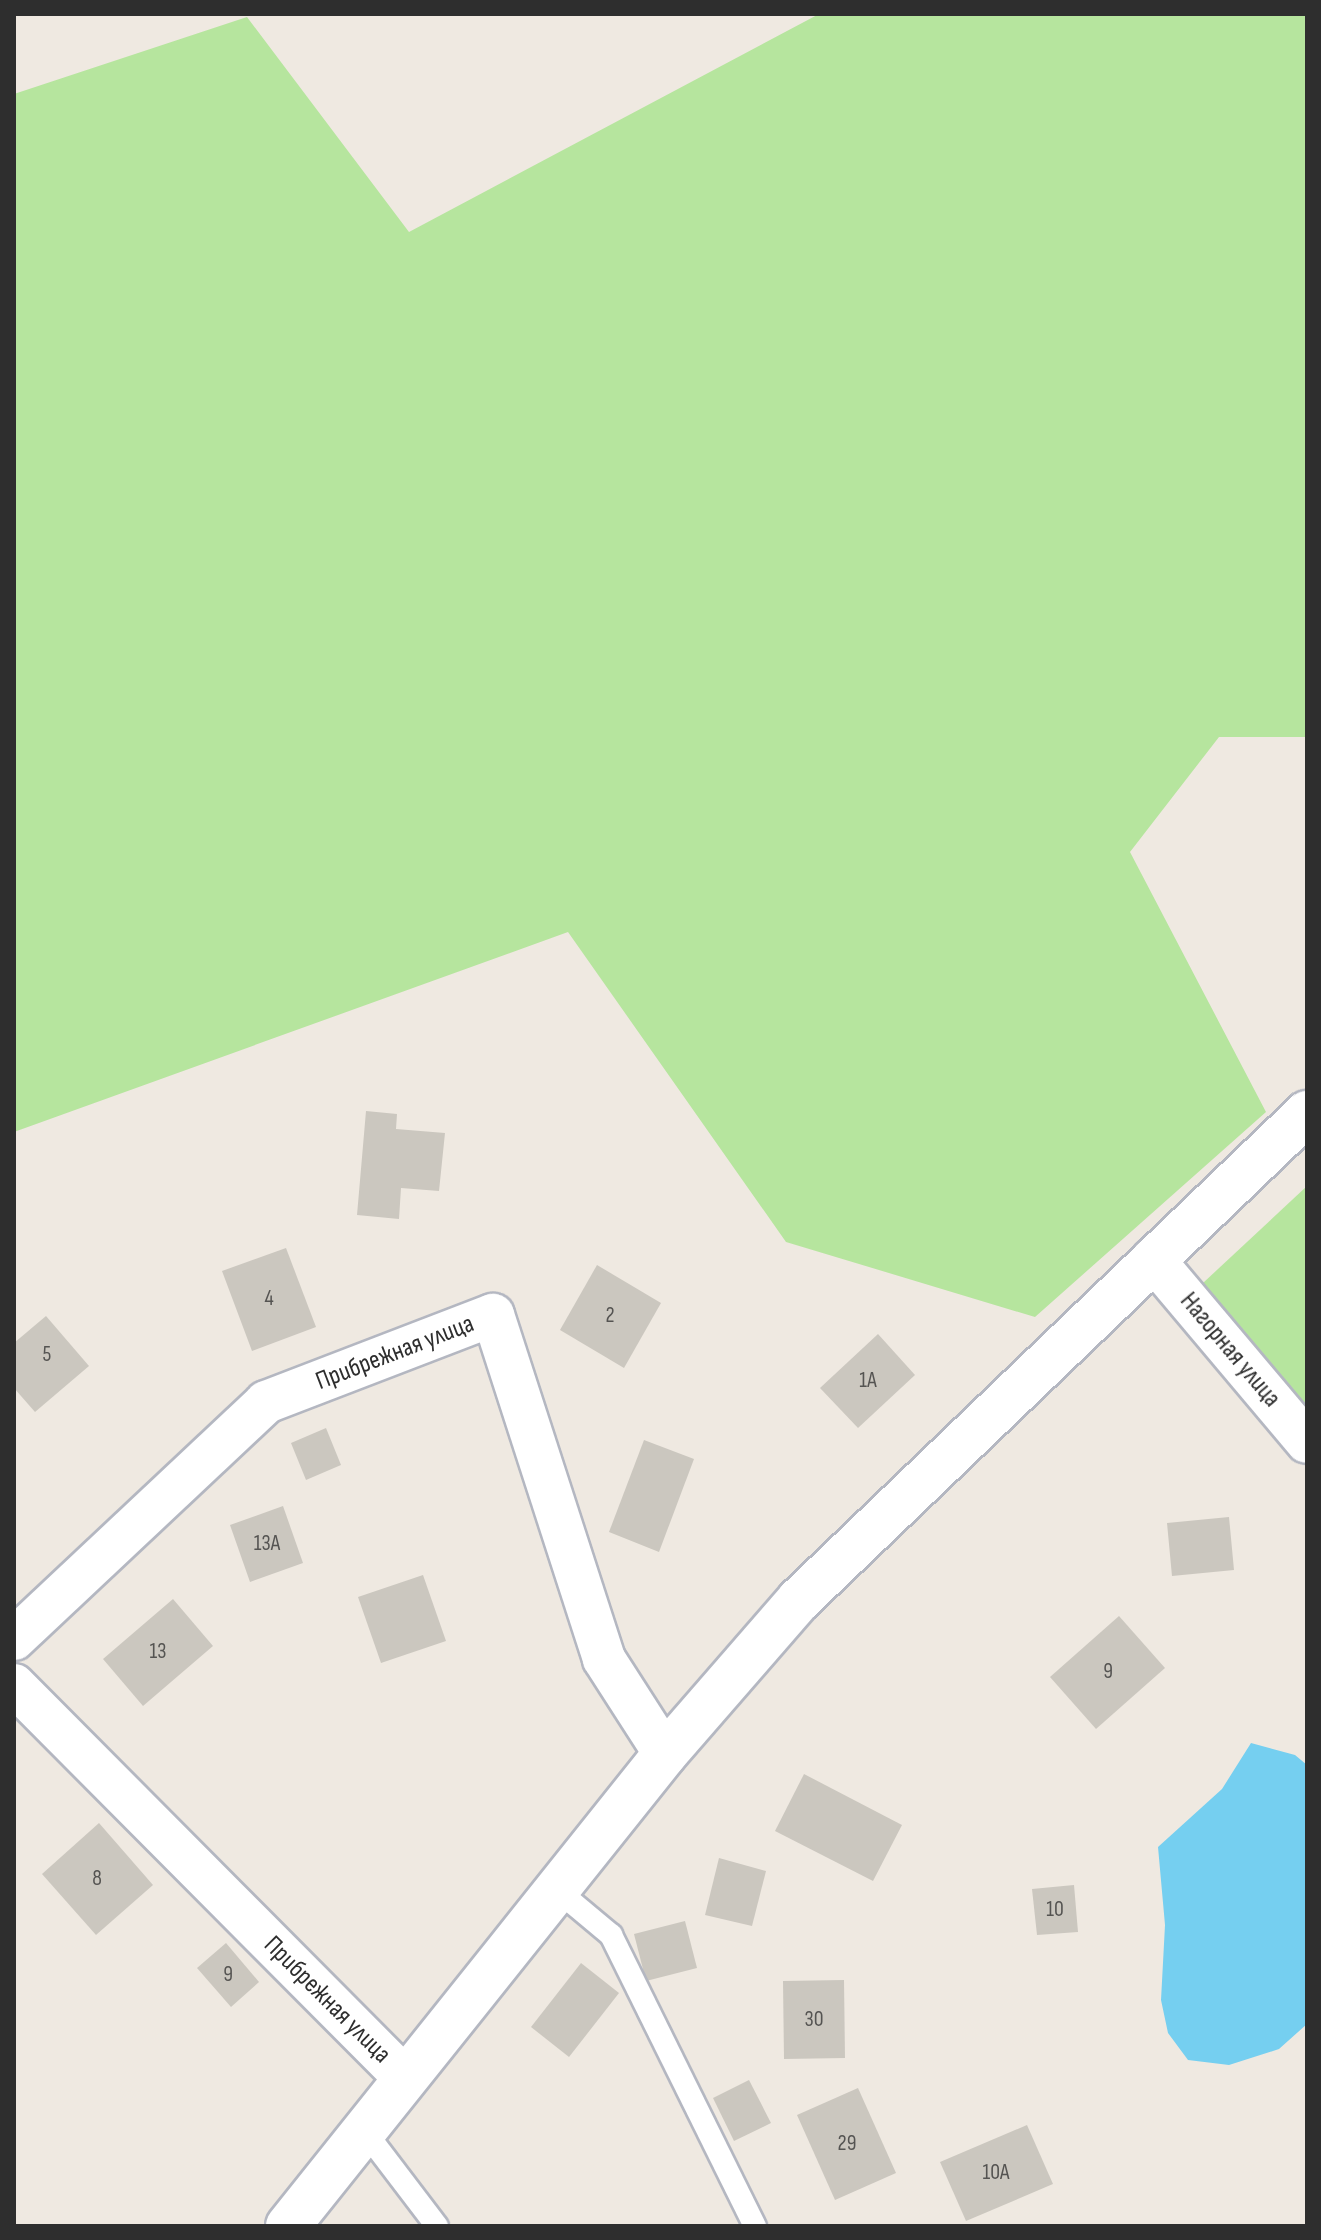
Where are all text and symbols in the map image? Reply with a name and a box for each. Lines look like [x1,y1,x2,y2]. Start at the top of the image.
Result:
house number: 4 [264,1286,274,1312]
street label: Нагорная улица [1173,1286,1287,1414]
house number: 2 [605,1303,615,1329]
street label: Прибрежная улица [312,1309,478,1397]
house number: 5 [43,1342,51,1368]
house number: 1А [859,1368,877,1394]
house number: 13А [254,1531,280,1557]
house number: 13 [150,1639,166,1665]
house number: 9 [1103,1659,1113,1685]
house number: 8 [92,1866,102,1892]
house number: 10 [1046,1897,1064,1923]
street label: Прибрежная улица [257,1930,397,2070]
house number: 9 [223,1962,233,1988]
house number: 30 [804,2007,824,2033]
house number: 29 [838,2131,856,2157]
house number: 10А [983,2160,1009,2186]

